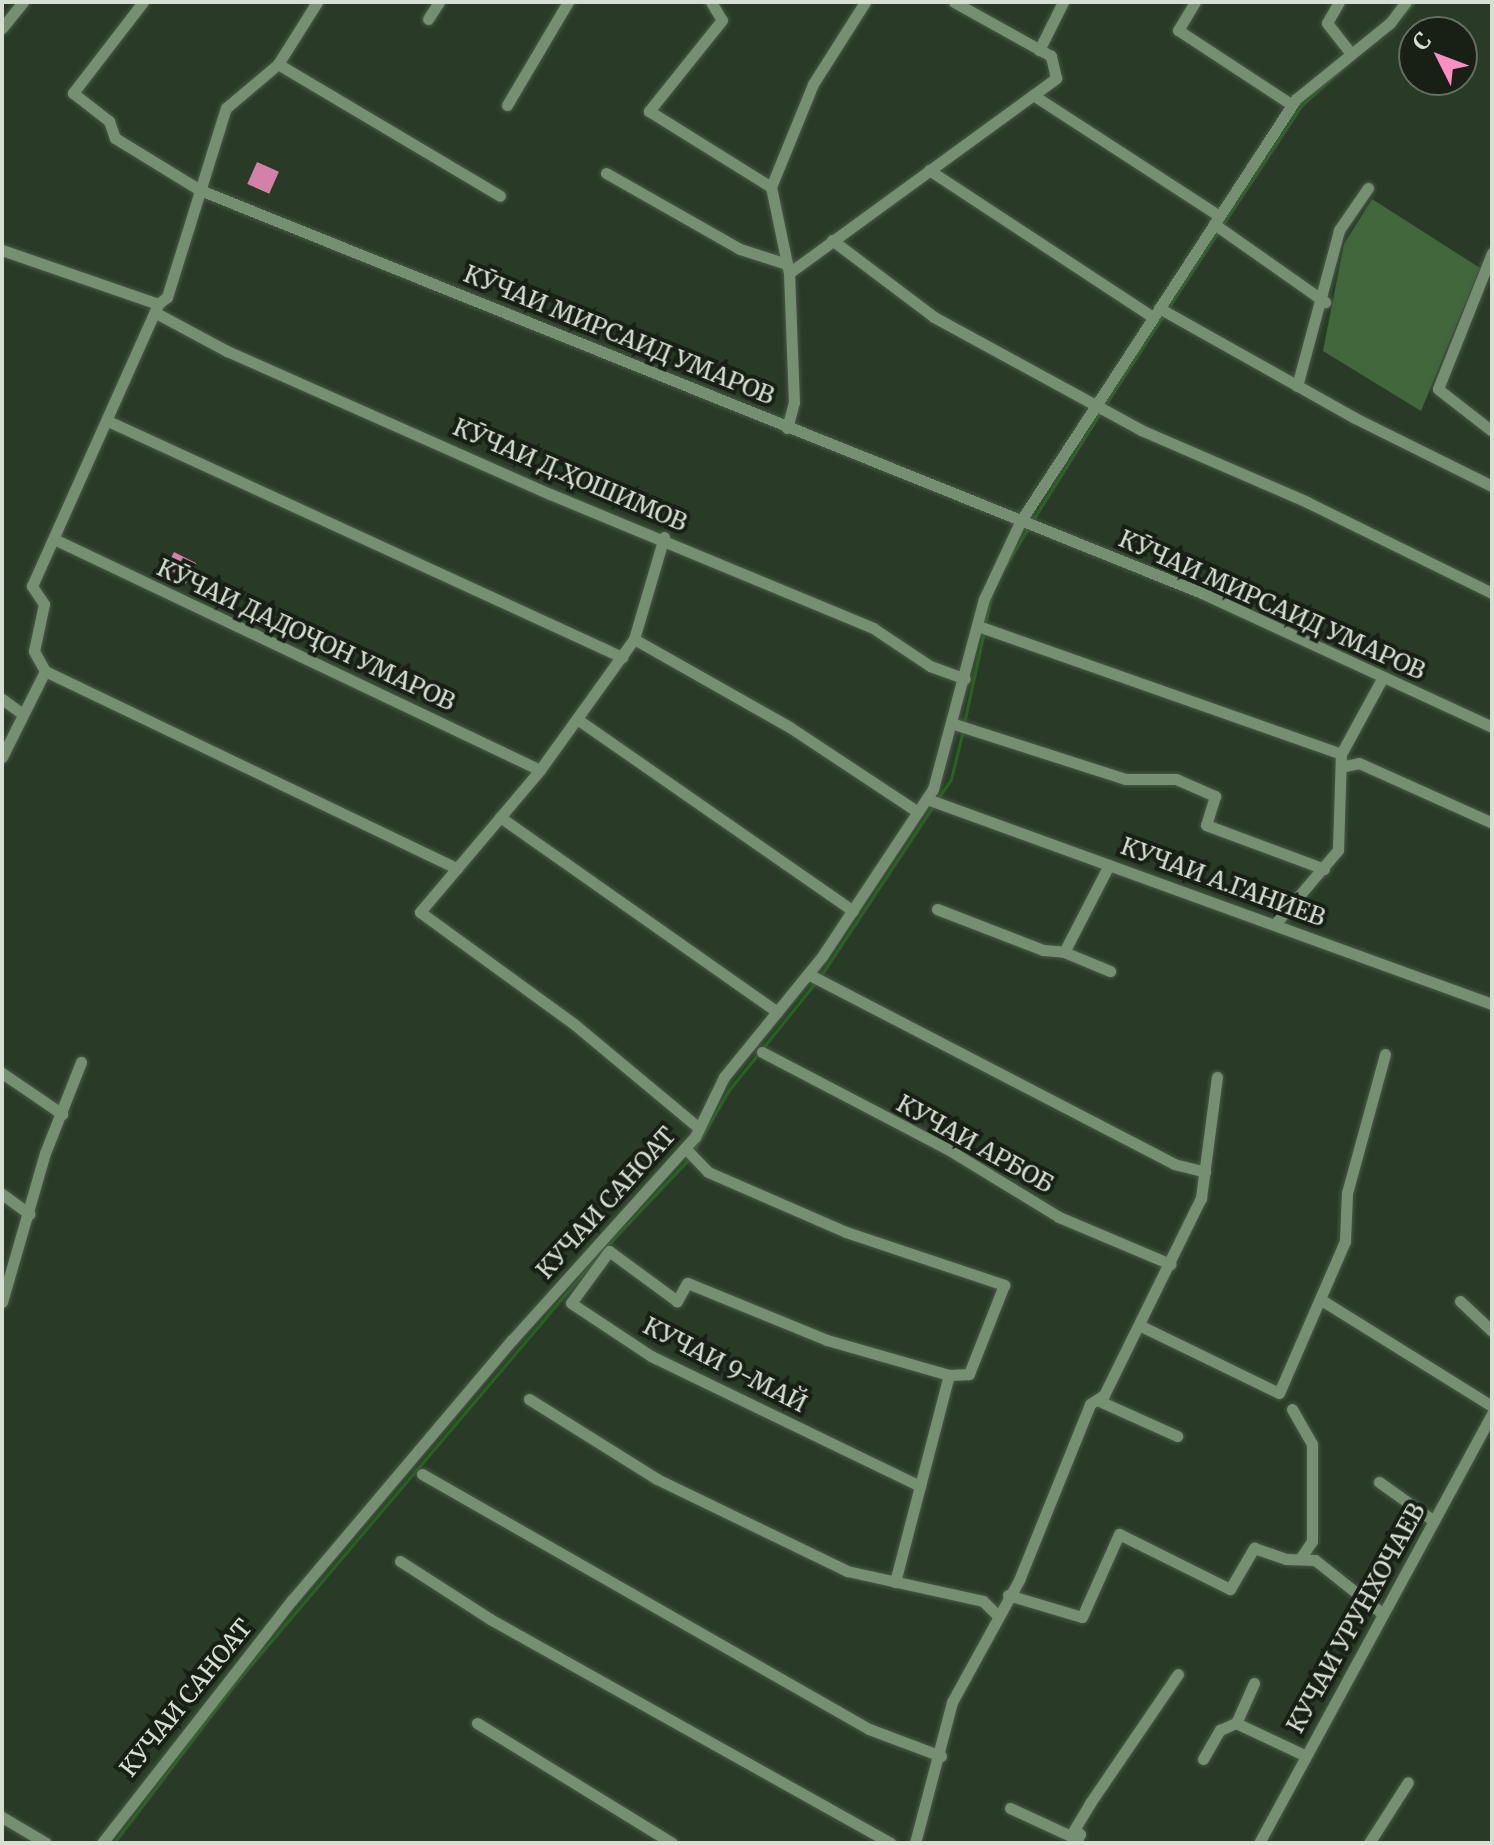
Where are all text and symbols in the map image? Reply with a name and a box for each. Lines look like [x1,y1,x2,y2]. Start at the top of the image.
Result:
north arrow [1398,16,1478,96]
text: С [1406,26,1437,56]
street label: КӮЧАИ МИРСАИД УМАРОВ [460,259,778,411]
street label: КӮЧАИ Д.ҲОШИМОВ [449,413,691,537]
street label: КӮЧАИ МИРСАИД УМАРОВ [1114,524,1430,686]
street label: КӮЧАИ ДАДОҶОН УМАРОВ [152,553,460,717]
street label: КУЧАИ А.ГАНИЕВ [1117,832,1329,932]
street label: КУЧАИ АРБОБ [892,1089,1058,1199]
street label: КУЧАИ САНОАТ [530,1121,682,1285]
street label: КУЧАИ 9-МАЙ [638,1311,812,1419]
street label: КУЧАИ УРУНХОЧАЕВ [1281,1498,1431,1738]
street label: КУЧАИ САНОАТ [114,1614,258,1782]

